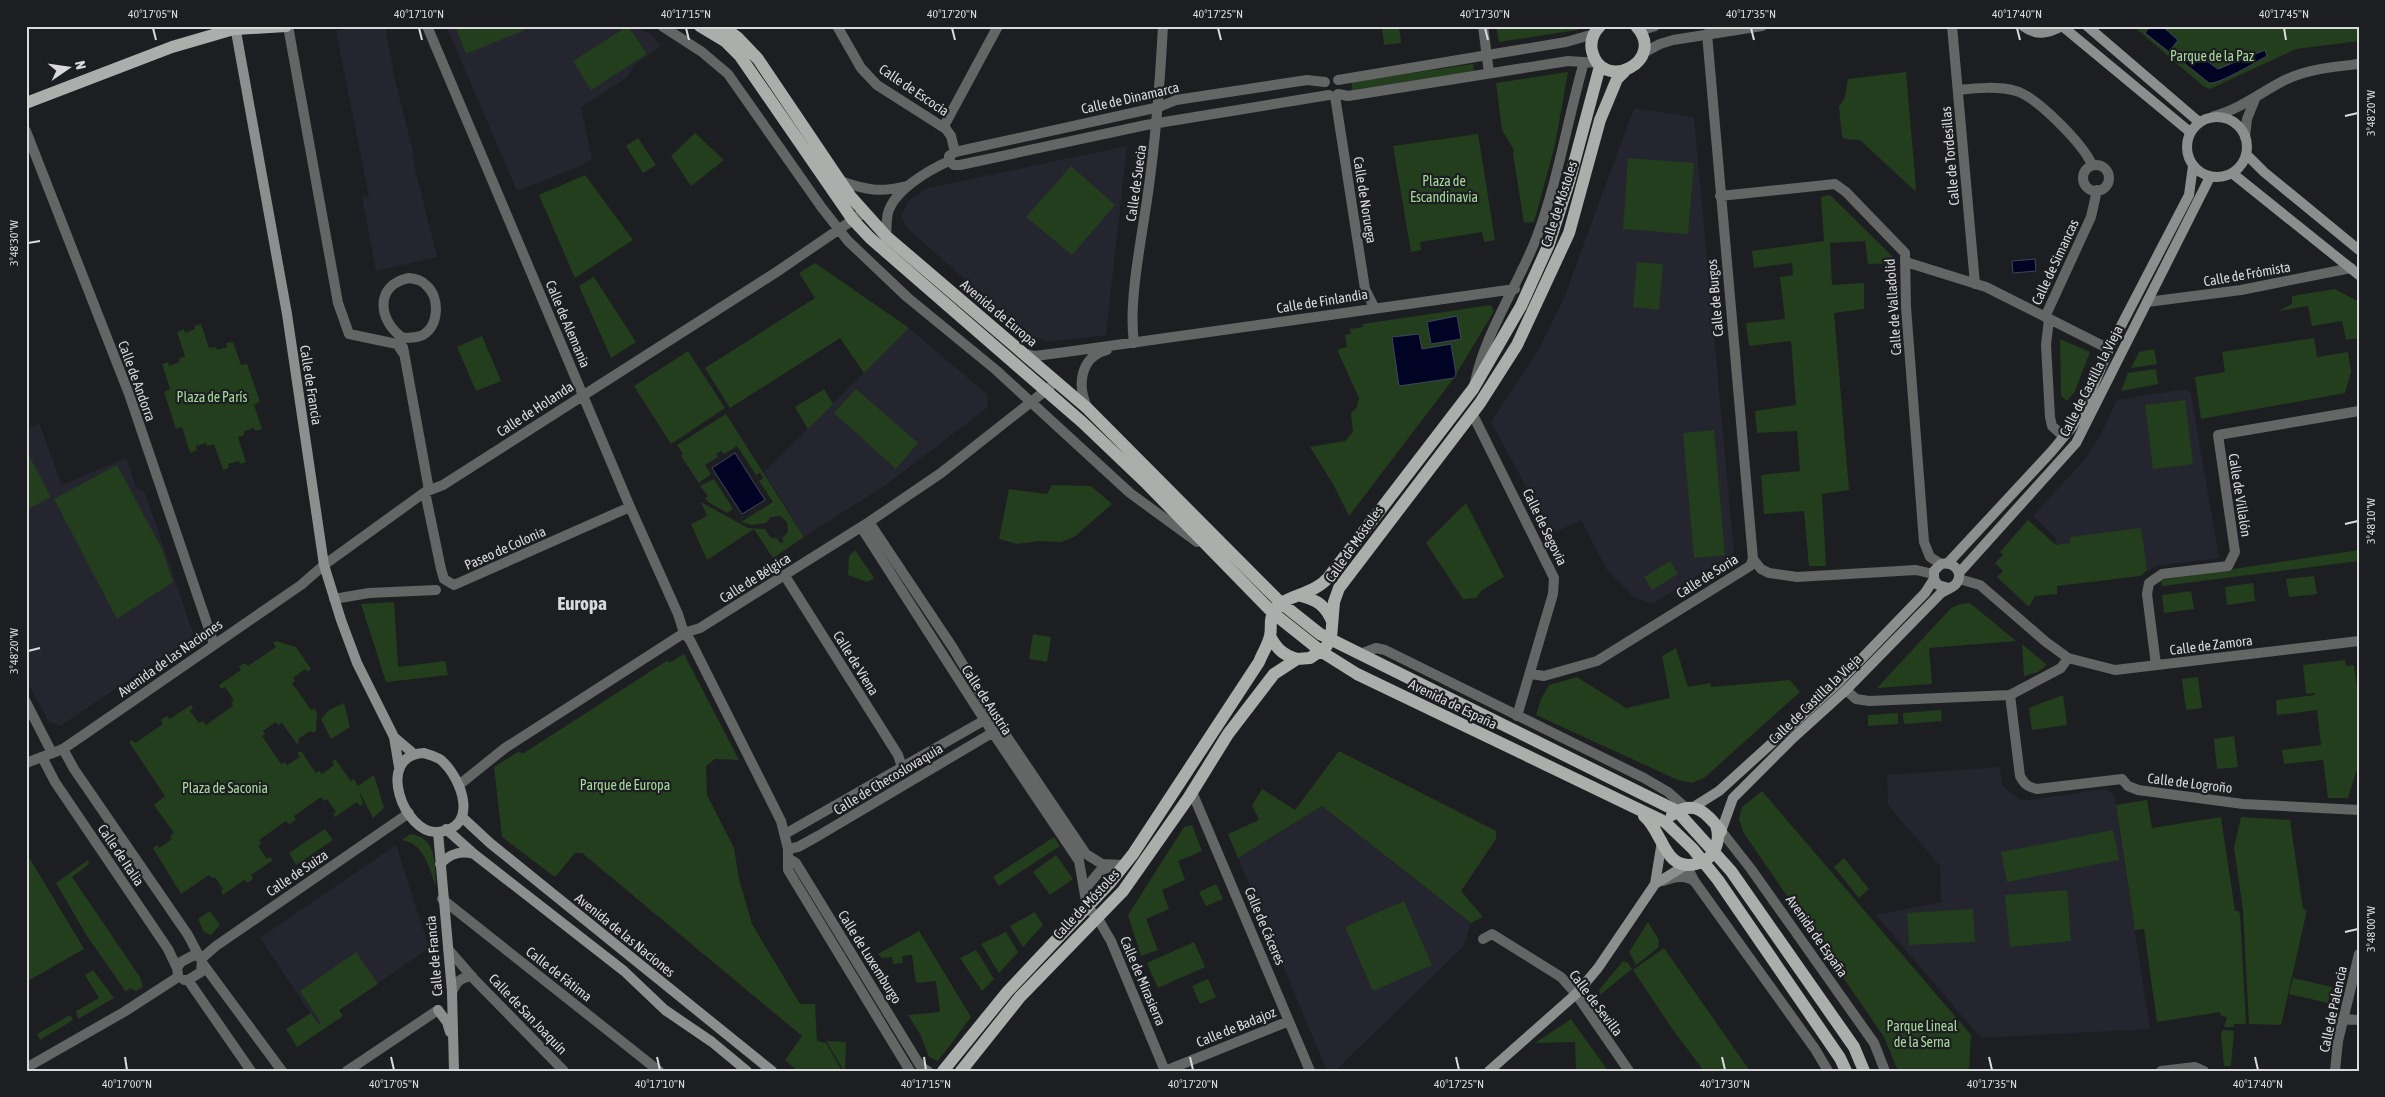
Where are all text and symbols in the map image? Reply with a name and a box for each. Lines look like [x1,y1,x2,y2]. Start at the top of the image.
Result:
text: 40°17'05"N [128,7,178,21]
text: 40°17'10"N [394,7,444,21]
text: 40°17'15"N [661,7,711,21]
text: 40°17'20"N [927,7,977,21]
text: 40°17'25"N [1193,7,1243,21]
text: 40°17'30"N [1460,7,1510,21]
text: 40°17'35"N [1726,7,1776,21]
text: 40°17'40"N [1992,7,2042,21]
text: 40°17'45"N [2259,7,2309,21]
north arrow [42,42,92,92]
park label: Parque de la Paz [2170,48,2254,64]
text: N [72,59,89,71]
street label: Calle de Escocia [876,61,952,119]
street label: Calle de Dinamarca [1079,79,1181,117]
text: 3°48'20"W [2364,90,2378,136]
street label: Calle de Tordesillas [1938,106,1962,206]
street label: Calle de Suecia [1123,144,1149,222]
street label: Calle de Noruega [1350,155,1380,245]
street label: Calle de Móstoles [1538,159,1580,249]
park label: Plaza de Escandinavia [1410,173,1478,205]
street label: Calle de Simancas [2028,217,2082,307]
text: 3°48'30"W [7,220,21,266]
street label: Calle de Valladolid [1882,258,1904,356]
street label: Calle de Frómista [2202,258,2292,290]
street label: Calle de Burgos [1704,259,1726,337]
street label: Avenida de Europa [957,276,1041,350]
street label: Calle de Alemania [542,278,594,370]
street label: Calle de Finlandia [1275,286,1369,316]
street label: Calle de Castilla la Vieja [2056,323,2126,439]
street label: Calle de Andorra [115,338,159,424]
street label: Calle de Francia [297,344,325,426]
street label: Calle de Holanda [494,378,576,440]
park label: Plaza de París [177,389,247,405]
street label: Calle de Villalón [2226,452,2254,538]
street label: Calle de Segovia [1520,486,1570,568]
text: 3°48'10"W [2364,498,2378,544]
street label: Calle de Móstoles [1322,503,1386,585]
street label: Paseo de Colonia [462,523,548,573]
street label: Calle de Bélgica [717,550,793,606]
street label: Calle de Soria [1673,551,1741,601]
district label: Europa [557,592,607,614]
street label: Avenida de las Naciones [115,616,225,700]
text: 3°48'20"W [7,628,21,674]
street label: Calle de Viena [830,628,882,698]
street label: Calle de Zamora [2169,632,2253,658]
street label: Calle de Castilla la Vieja [1765,651,1865,747]
street label: Calle de Austria [959,662,1015,738]
street label: Avenida de España [1406,676,1500,732]
street label: Calle de Checoslovaquia [830,740,946,818]
street label: Calle de Logroño [2147,770,2233,796]
park label: Parque de Europa [580,777,670,793]
park label: Plaza de Saconia [182,780,268,796]
street label: Calle de Italia [95,821,147,889]
street label: Calle de Suiza [263,847,331,899]
street label: Calle de Móstoles [1050,866,1122,942]
street label: Calle de Cáceres [1241,885,1289,967]
street label: Avenida de las Naciones [572,890,678,980]
street label: Avenida de España [1783,892,1851,980]
text: 3°48'00"W [2364,906,2378,952]
street label: Calle de Luxemburgo [835,907,905,1007]
street label: Calle de Francia [423,915,445,997]
street label: Calle de Mirasierra [1117,934,1169,1028]
street label: Calle de Fátima [523,943,595,1005]
street label: Calle de Palencia [2316,964,2350,1054]
street label: Calle de Sevilla [1566,967,1626,1039]
street label: Calle de San Joaquín [486,971,570,1057]
street label: Calle de Badajoz [1194,1004,1278,1050]
park label: Parque Lineal de la Serna [1887,1018,1958,1050]
text: 40°17'00"N [102,1077,152,1091]
text: 40°17'05"N [369,1077,419,1091]
text: 40°17'10"N [635,1077,685,1091]
text: 40°17'15"N [901,1077,951,1091]
text: 40°17'20"N [1168,1077,1218,1091]
text: 40°17'25"N [1434,1077,1484,1091]
text: 40°17'30"N [1700,1077,1750,1091]
text: 40°17'35"N [1967,1077,2017,1091]
text: 40°17'40"N [2233,1077,2283,1091]

